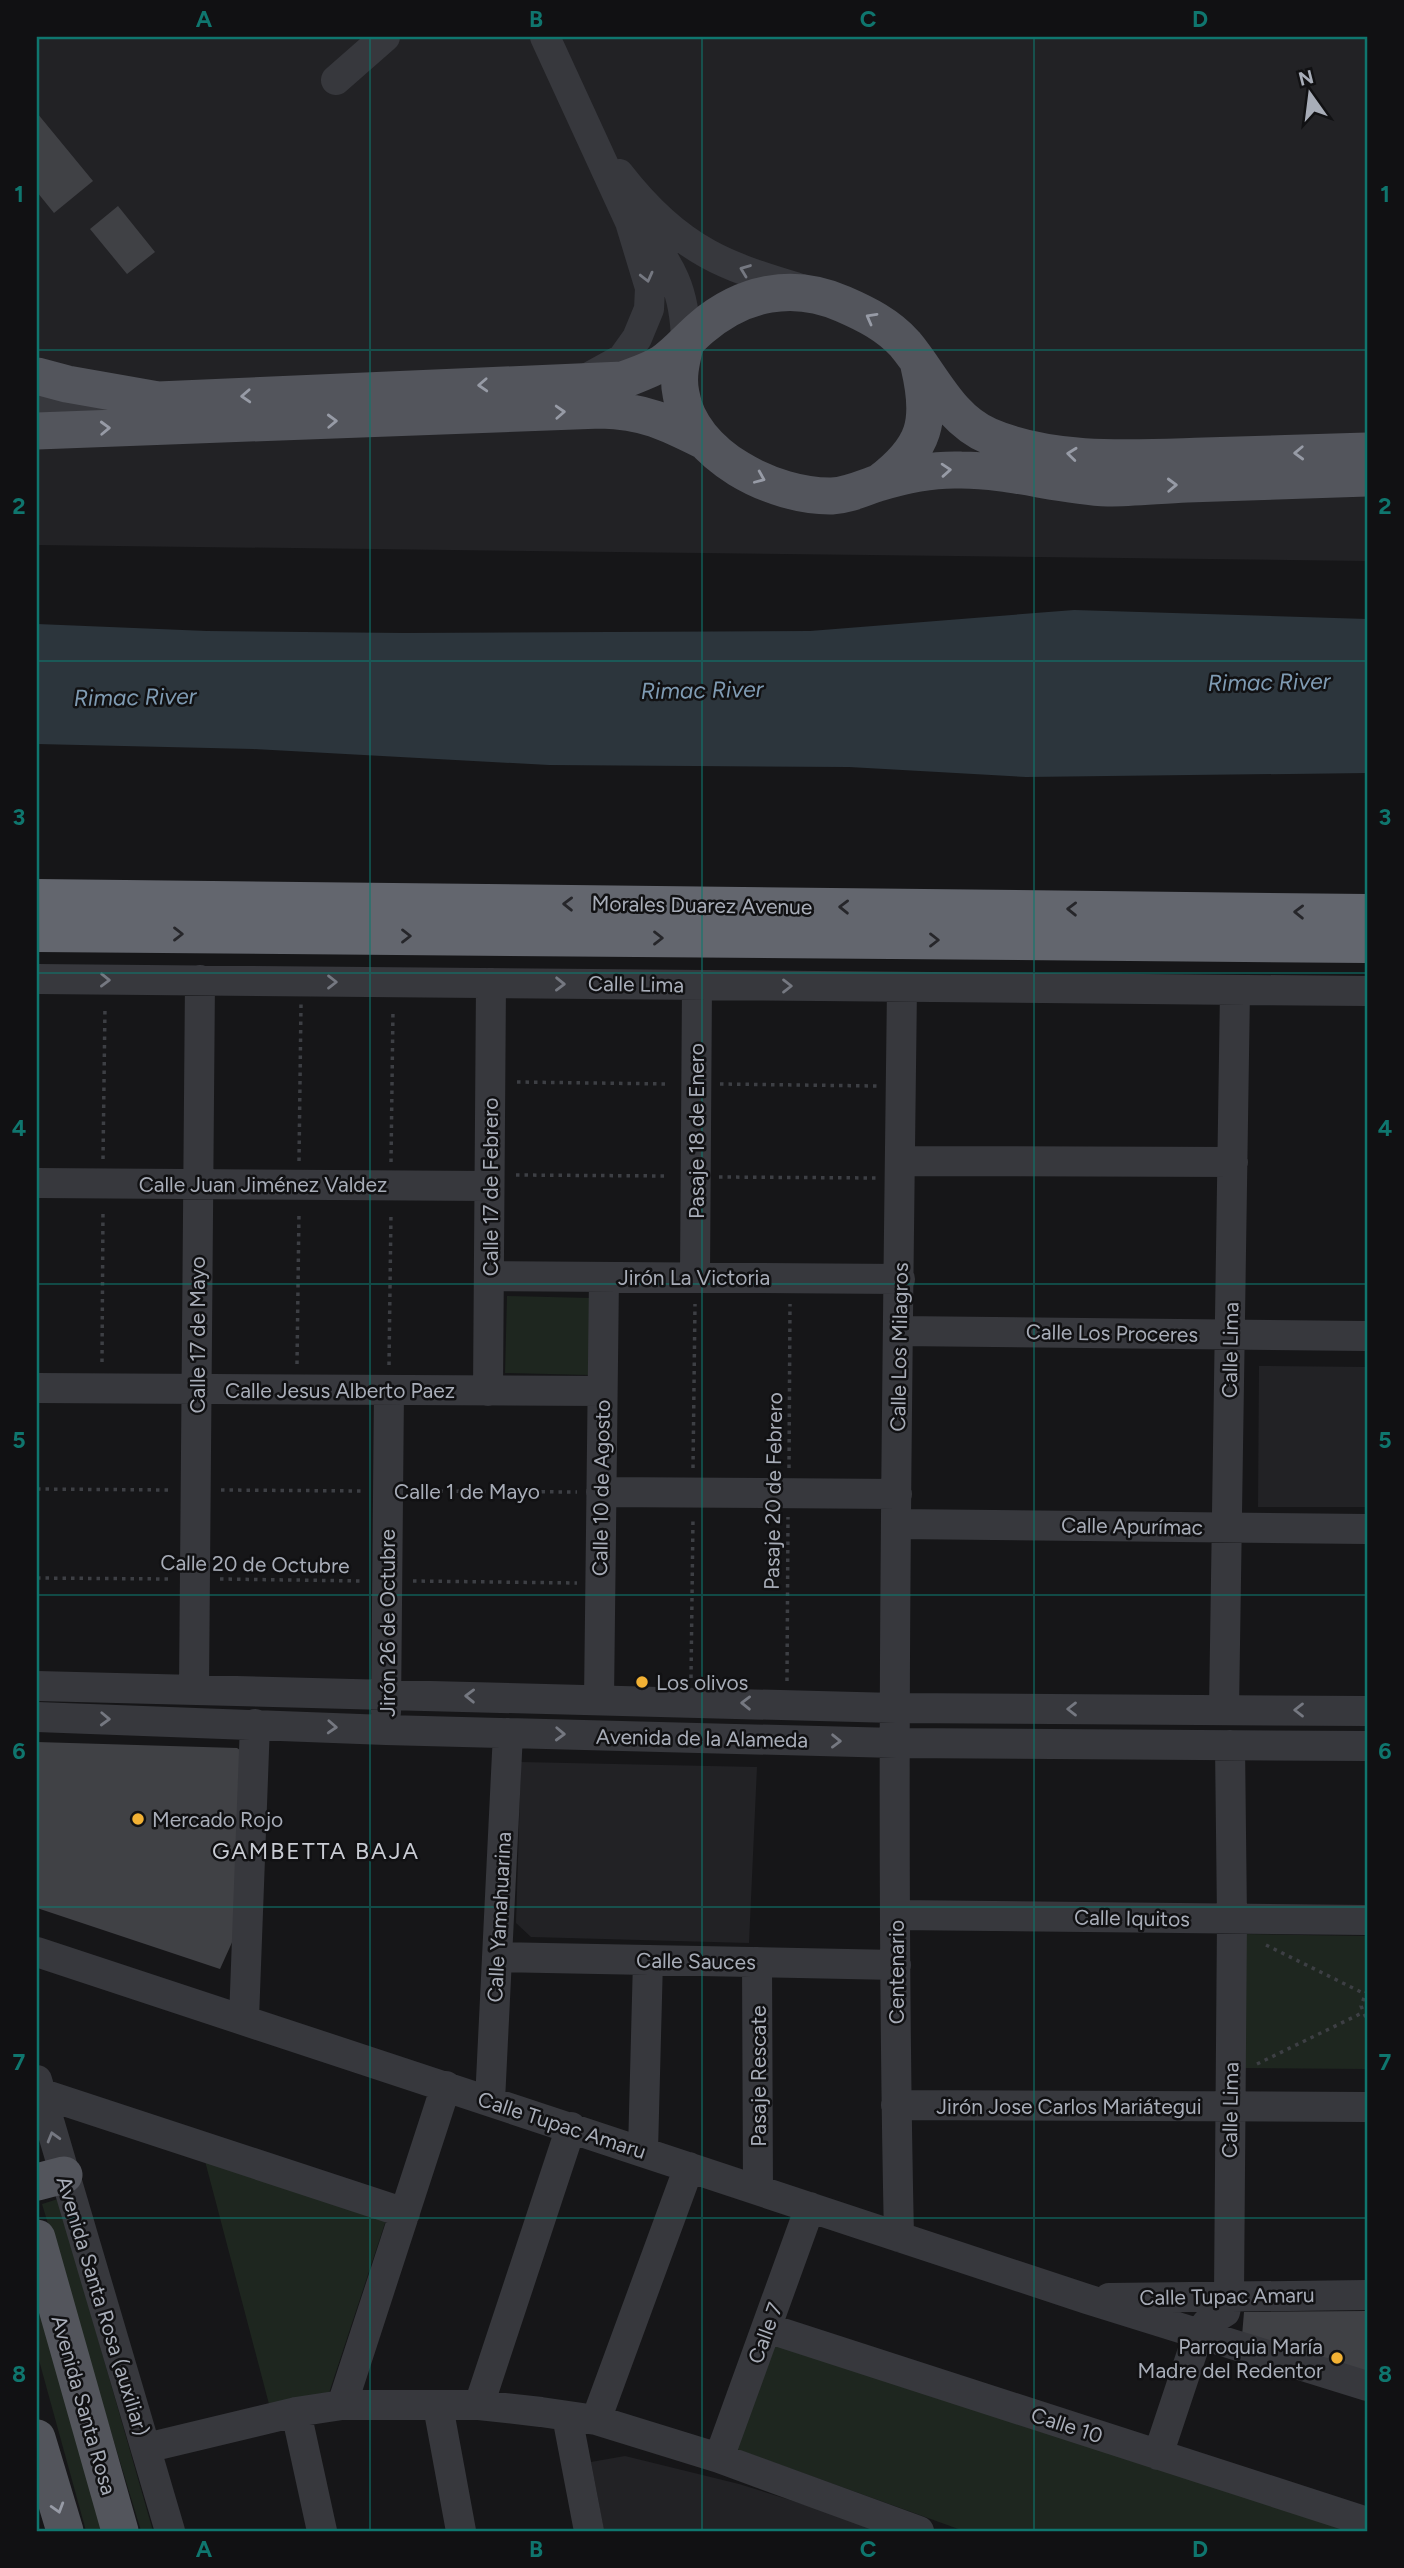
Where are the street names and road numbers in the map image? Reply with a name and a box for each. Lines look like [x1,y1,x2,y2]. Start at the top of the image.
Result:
street label: Morales Duarez Avenue [591,891,813,919]
street label: Calle Lima [588,971,684,997]
street label: Pasaje 18 de Enero [684,1043,709,1219]
street label: Calle 17 de Febrero [478,1098,503,1276]
street label: Calle Juan Jiménez Valdez [139,1172,387,1197]
street label: Calle 17 de Mayo [185,1256,210,1414]
street label: Calle Los Milagros [885,1262,913,1432]
street label: Jirón La Victoria [618,1265,770,1290]
street label: Calle Lima [1217,1302,1243,1398]
street label: Calle Los Proceres [1026,1319,1198,1347]
street label: Calle Jesus Alberto Paez [225,1378,455,1403]
street label: Pasaje 20 de Febrero [759,1392,787,1590]
street label: Calle 10 de Agosto [587,1400,615,1576]
street label: Calle 1 de Mayo [394,1479,540,1504]
street label: Calle Apurímac [1061,1512,1203,1540]
street label: Jirón 26 de Octubre [375,1529,400,1717]
street label: Calle 20 de Octubre [160,1550,350,1578]
street label: Avenida de la Alameda [596,1724,808,1752]
street label: Calle Yamahuarina [482,1831,516,2003]
street label: Calle Iquitos [1074,1904,1190,1932]
street label: Centenario [884,1920,909,2024]
street label: Calle Sauces [636,1947,756,1975]
street label: Pasaje Rescate [746,2005,771,2147]
street label: Calle Lima [1217,2062,1243,2158]
street label: Calle Tupac Amaru [475,2086,649,2164]
street label: Jirón Jose Carlos Mariátegui [936,2094,1202,2119]
street label: Avenida Santa Rosa (auxiliar) [51,2173,155,2439]
street label: Calle Tupac Amaru [1139,2282,1315,2310]
street label: Calle 7 [742,2299,788,2367]
street label: Avenida Santa Rosa [46,2312,122,2498]
street label: Calle 10 [1028,2402,1106,2448]

